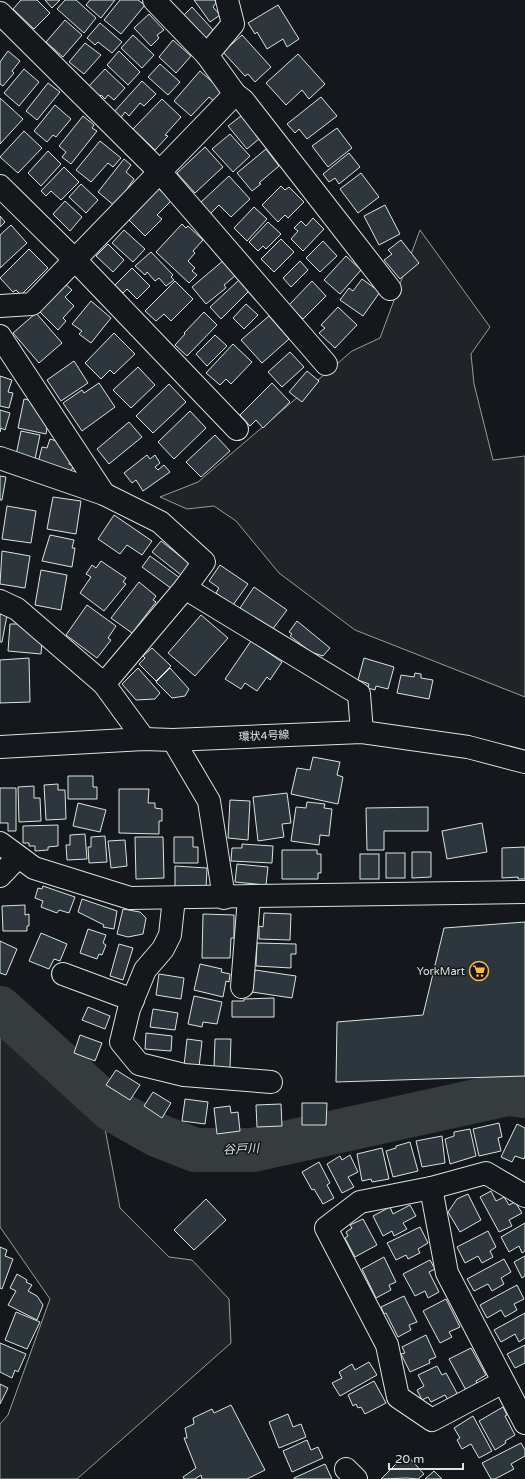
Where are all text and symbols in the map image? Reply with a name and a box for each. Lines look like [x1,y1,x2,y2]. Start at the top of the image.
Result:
street label: 環状4号線 [238,728,290,744]
supermarket icon: YorkMart [468,960,490,982]
place label: YorkMart [417,965,465,978]
water label: 谷戸川 [223,1141,261,1157]
scale bar [389,1445,463,1471]
text: 20 m [395,1452,424,1466]

